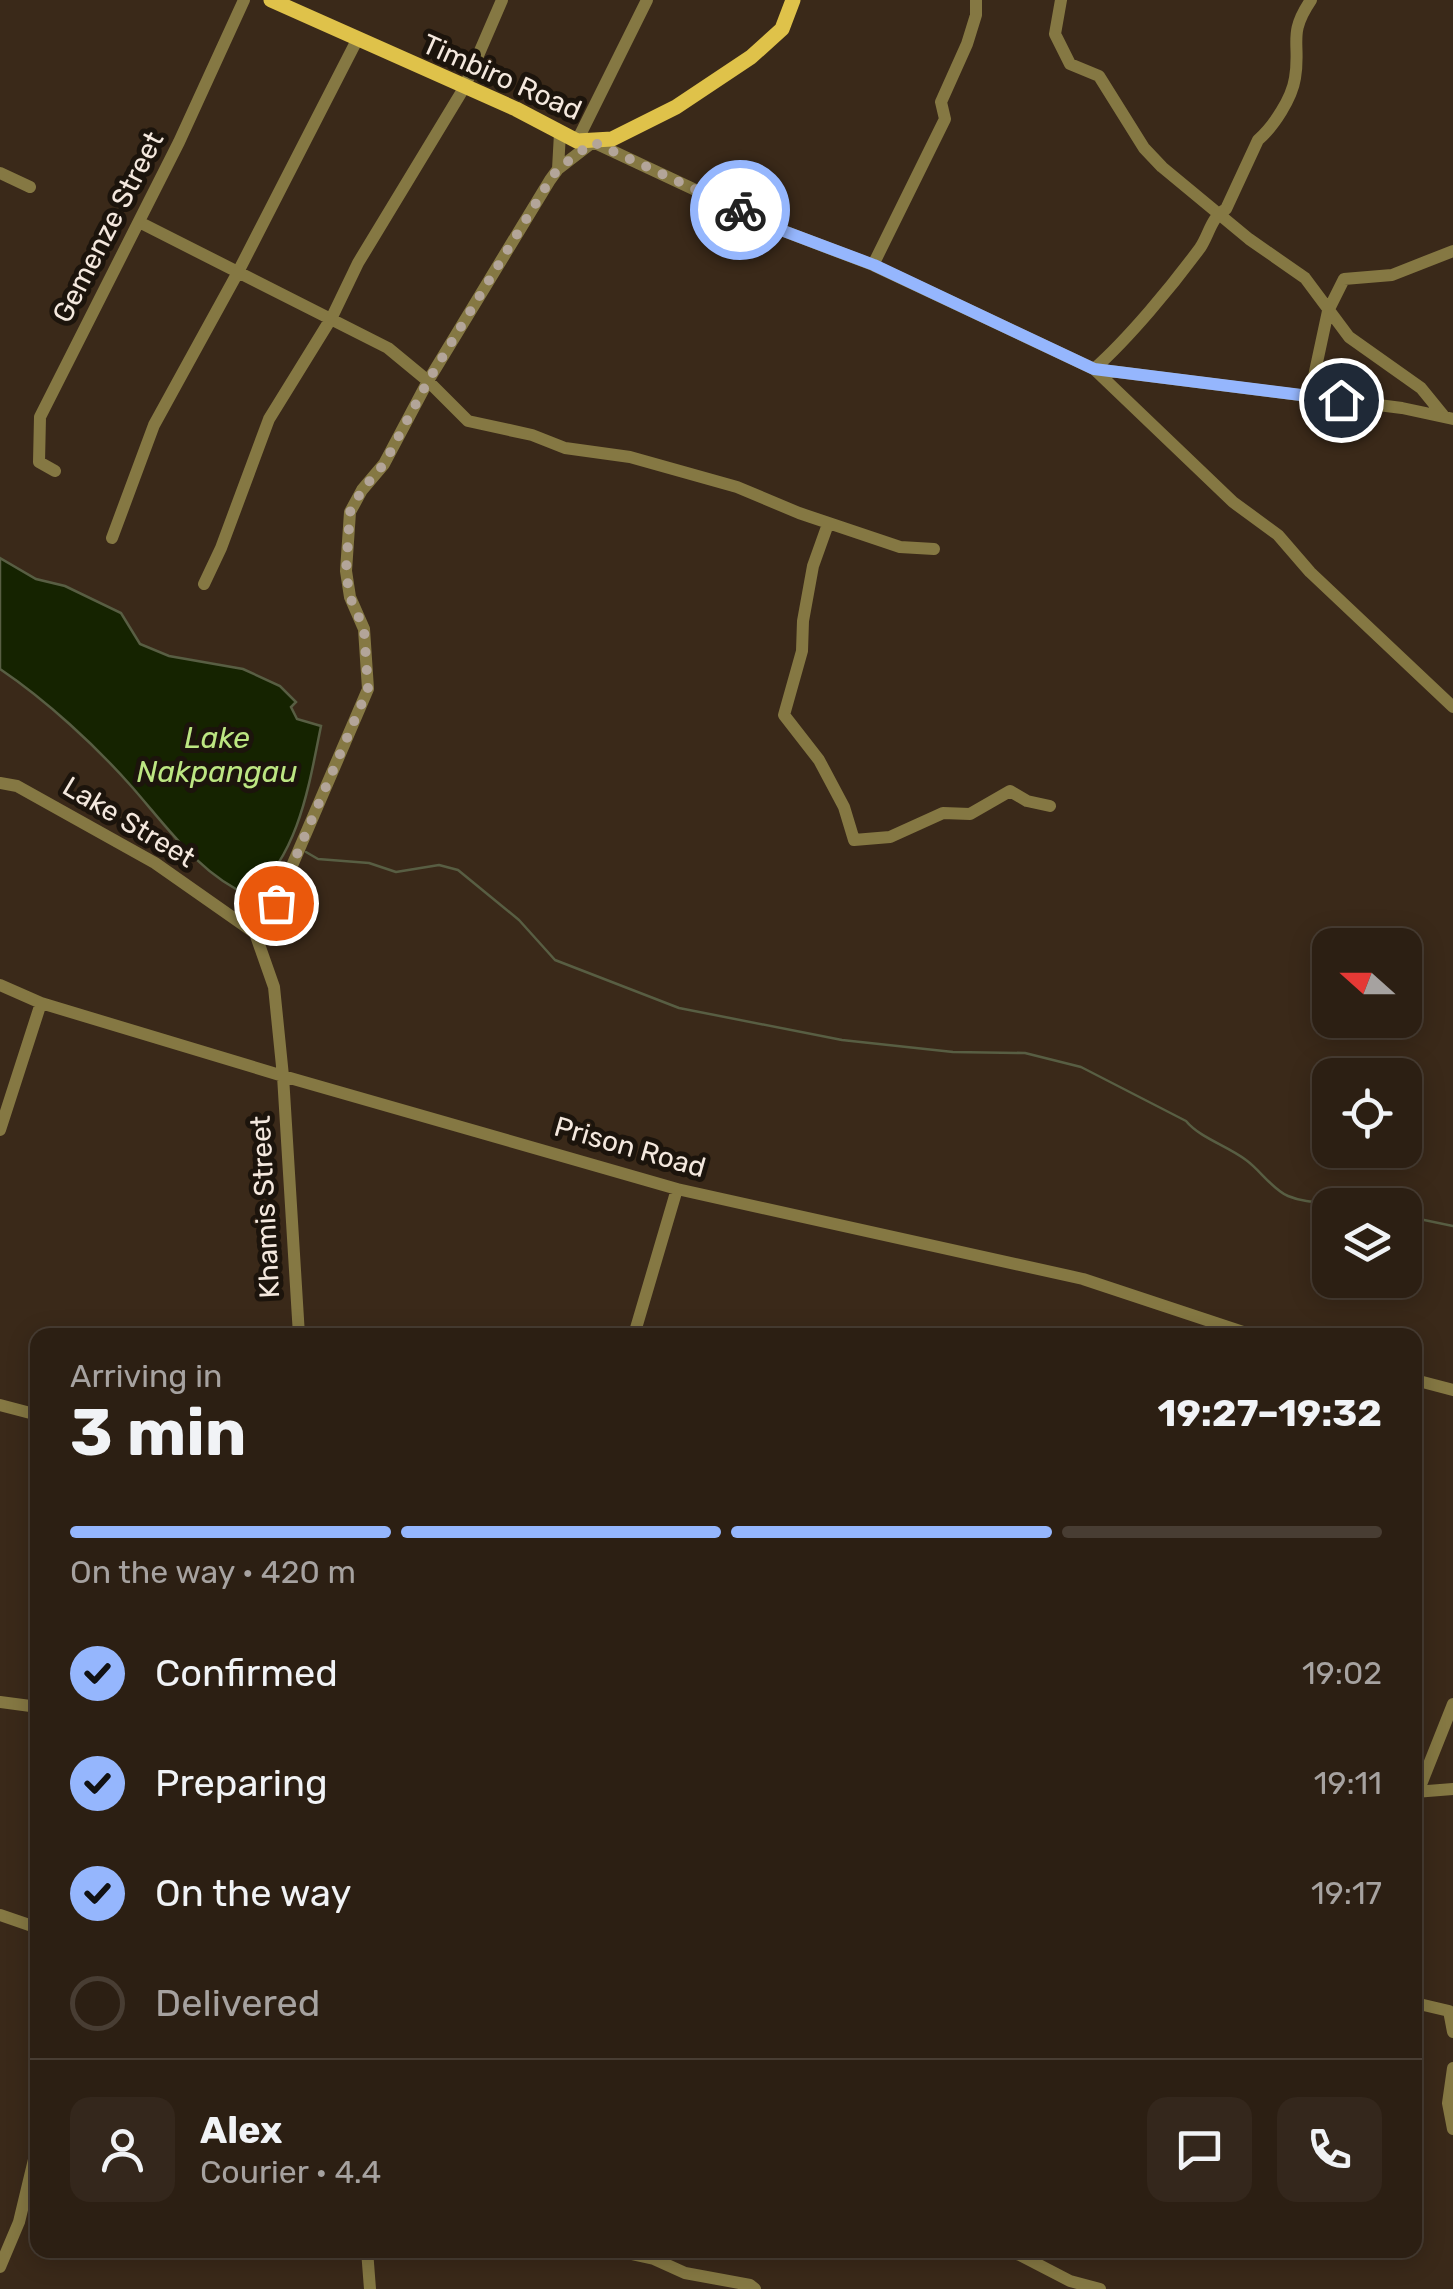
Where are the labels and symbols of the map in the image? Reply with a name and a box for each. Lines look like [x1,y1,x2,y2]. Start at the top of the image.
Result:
street label: Timbiro Road [417,27,587,127]
street label: Gemenze Street [46,126,170,328]
courier [690,160,790,260]
pin [1299,358,1384,443]
water label: Lake Nakpangau [136,720,298,790]
street label: Lake Street [57,770,201,874]
pin [234,861,319,946]
north arrow [1312,928,1422,1038]
street label: Prison Road [551,1110,709,1184]
street label: Khamis Street [244,1115,286,1299]

